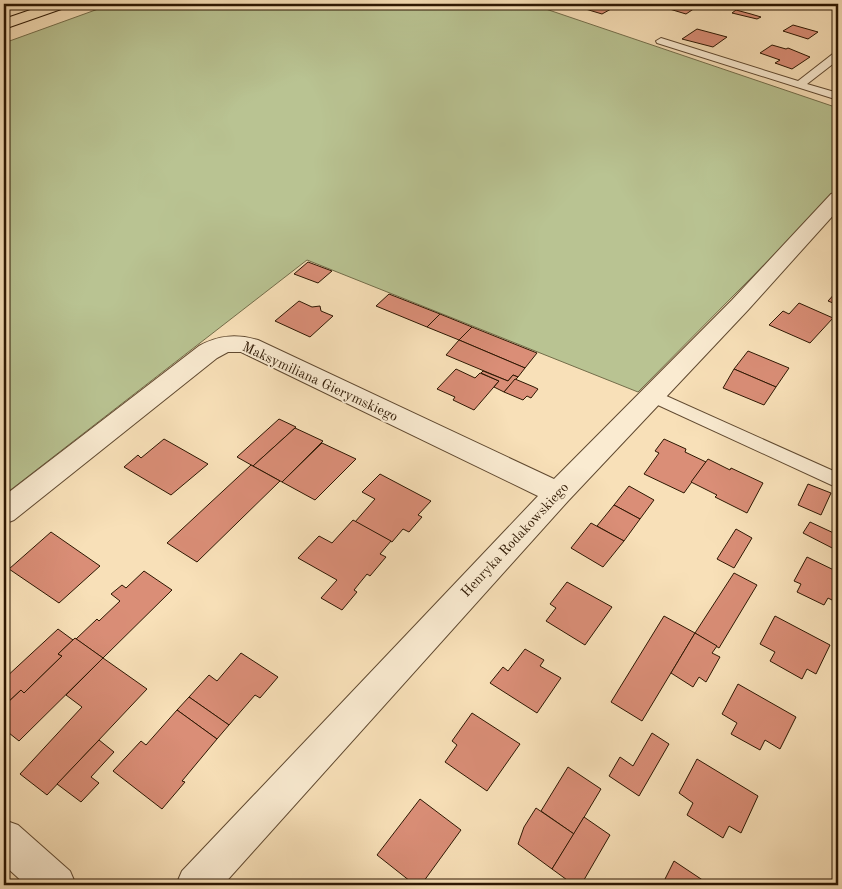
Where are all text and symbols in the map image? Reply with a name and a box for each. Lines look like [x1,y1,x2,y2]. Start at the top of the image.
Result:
street label: Maksymiliana Gierymskiego [240,340,400,424]
street label: Henryka Rodakowskiego [459,480,571,600]

